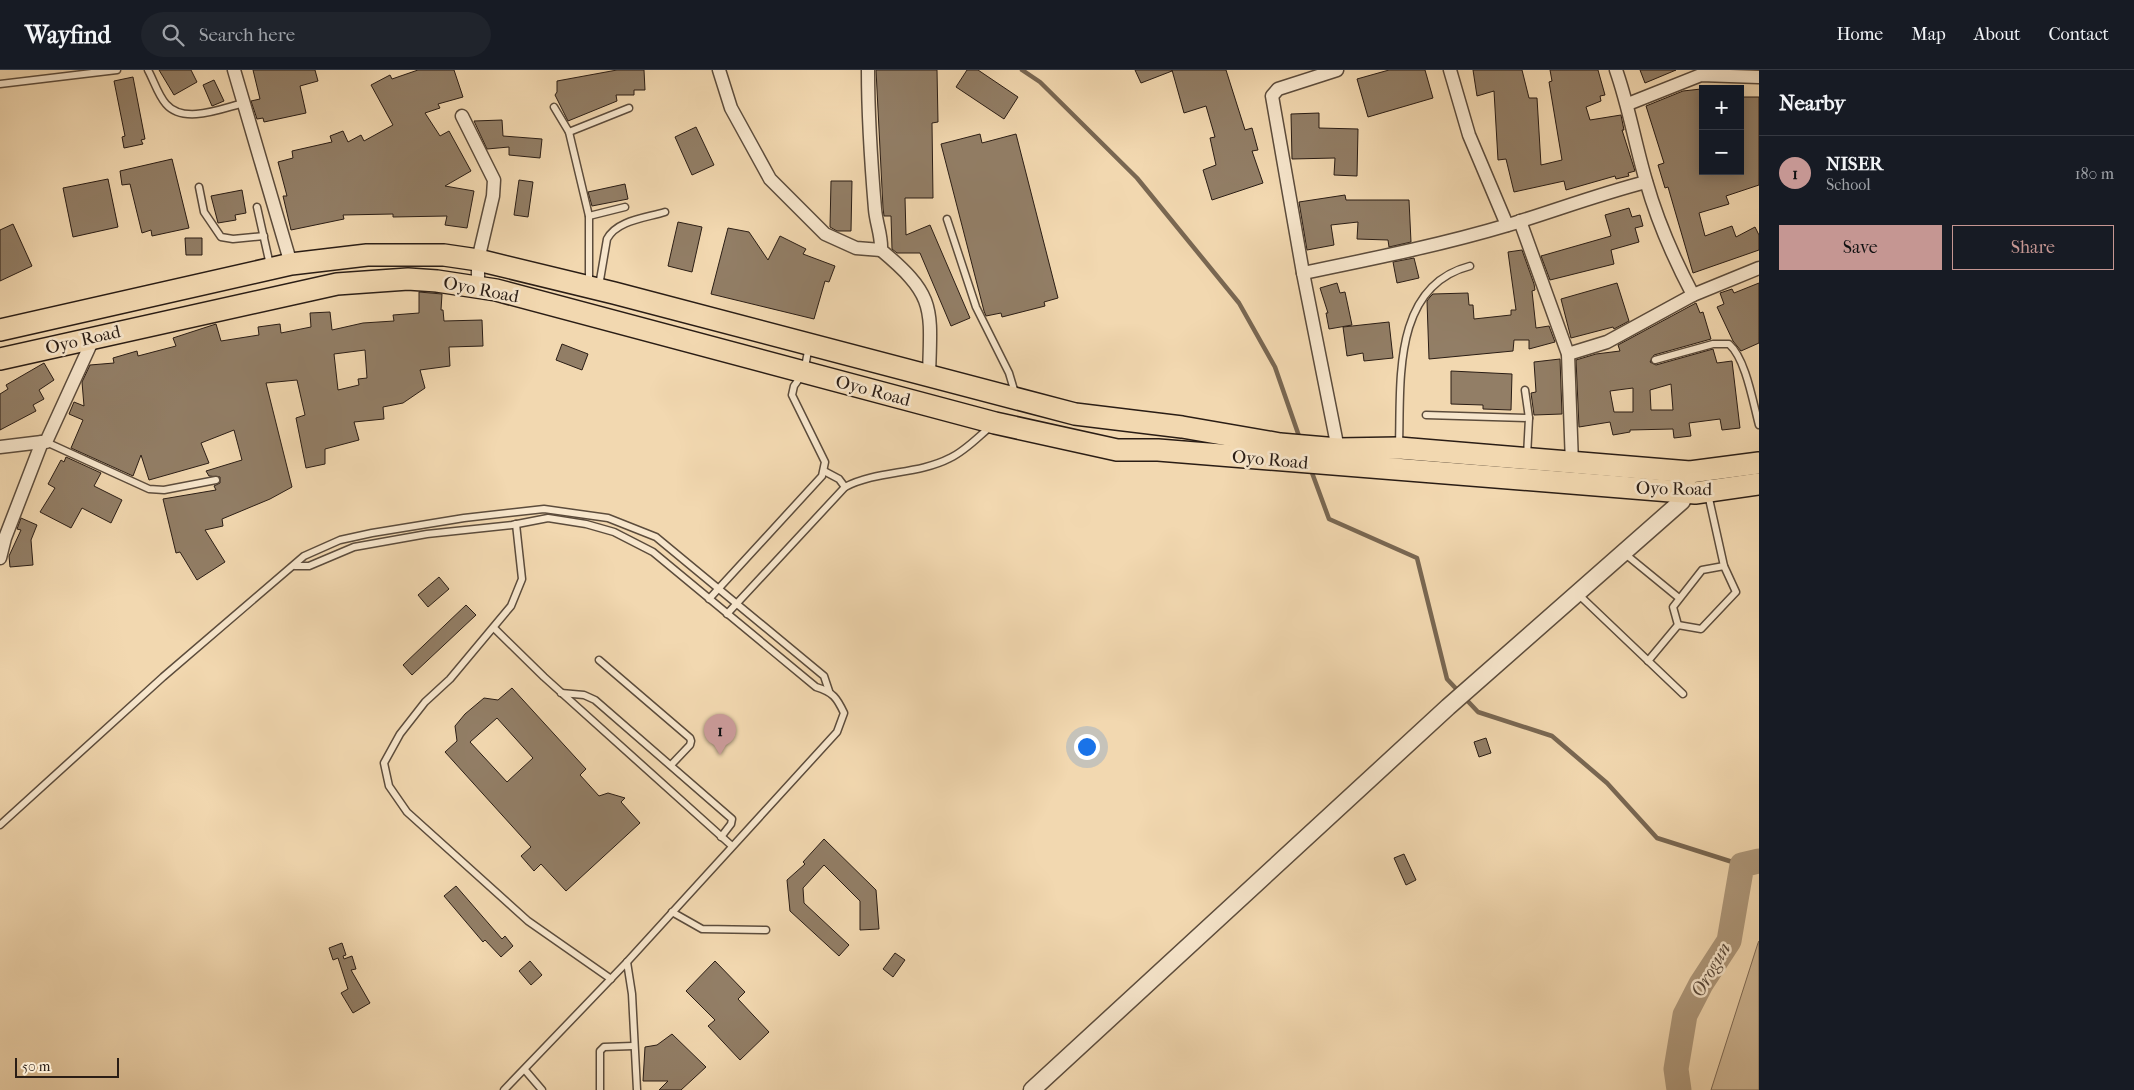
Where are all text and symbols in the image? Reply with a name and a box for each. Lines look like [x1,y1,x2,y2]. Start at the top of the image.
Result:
search box [141,12,491,57]
text: Wayfind [25,21,111,49]
icon: search [159,21,187,49]
text: Search here [199,24,295,46]
text: Home [1836,24,1883,45]
text: Map [1911,24,1946,45]
text: About [1974,24,2020,45]
text: Contact [2048,24,2109,45]
map controls [1699,85,1744,175]
button: + [1699,85,1744,130]
text: Nearby [1779,91,1845,115]
button: − [1699,130,1744,175]
text: NISER [1826,153,1883,175]
text: 1 [1792,164,1798,183]
text: 180 m [2075,164,2114,183]
text: School [1826,175,1871,194]
button: Save [1779,225,1942,270]
button: Share [1952,225,2114,270]
street label: Oyo Road [441,272,521,308]
street label: Oyo Road [43,321,123,359]
street label: Oyo Road [833,371,913,411]
street label: Oyo Road [1231,446,1309,474]
street label: Oyo Road [1636,478,1713,500]
pin: 1 [704,714,736,755]
your location [1074,734,1100,760]
water label: Orogun [1687,939,1735,1001]
scale bar [15,1055,119,1078]
text: 50 m [22,1058,50,1075]

